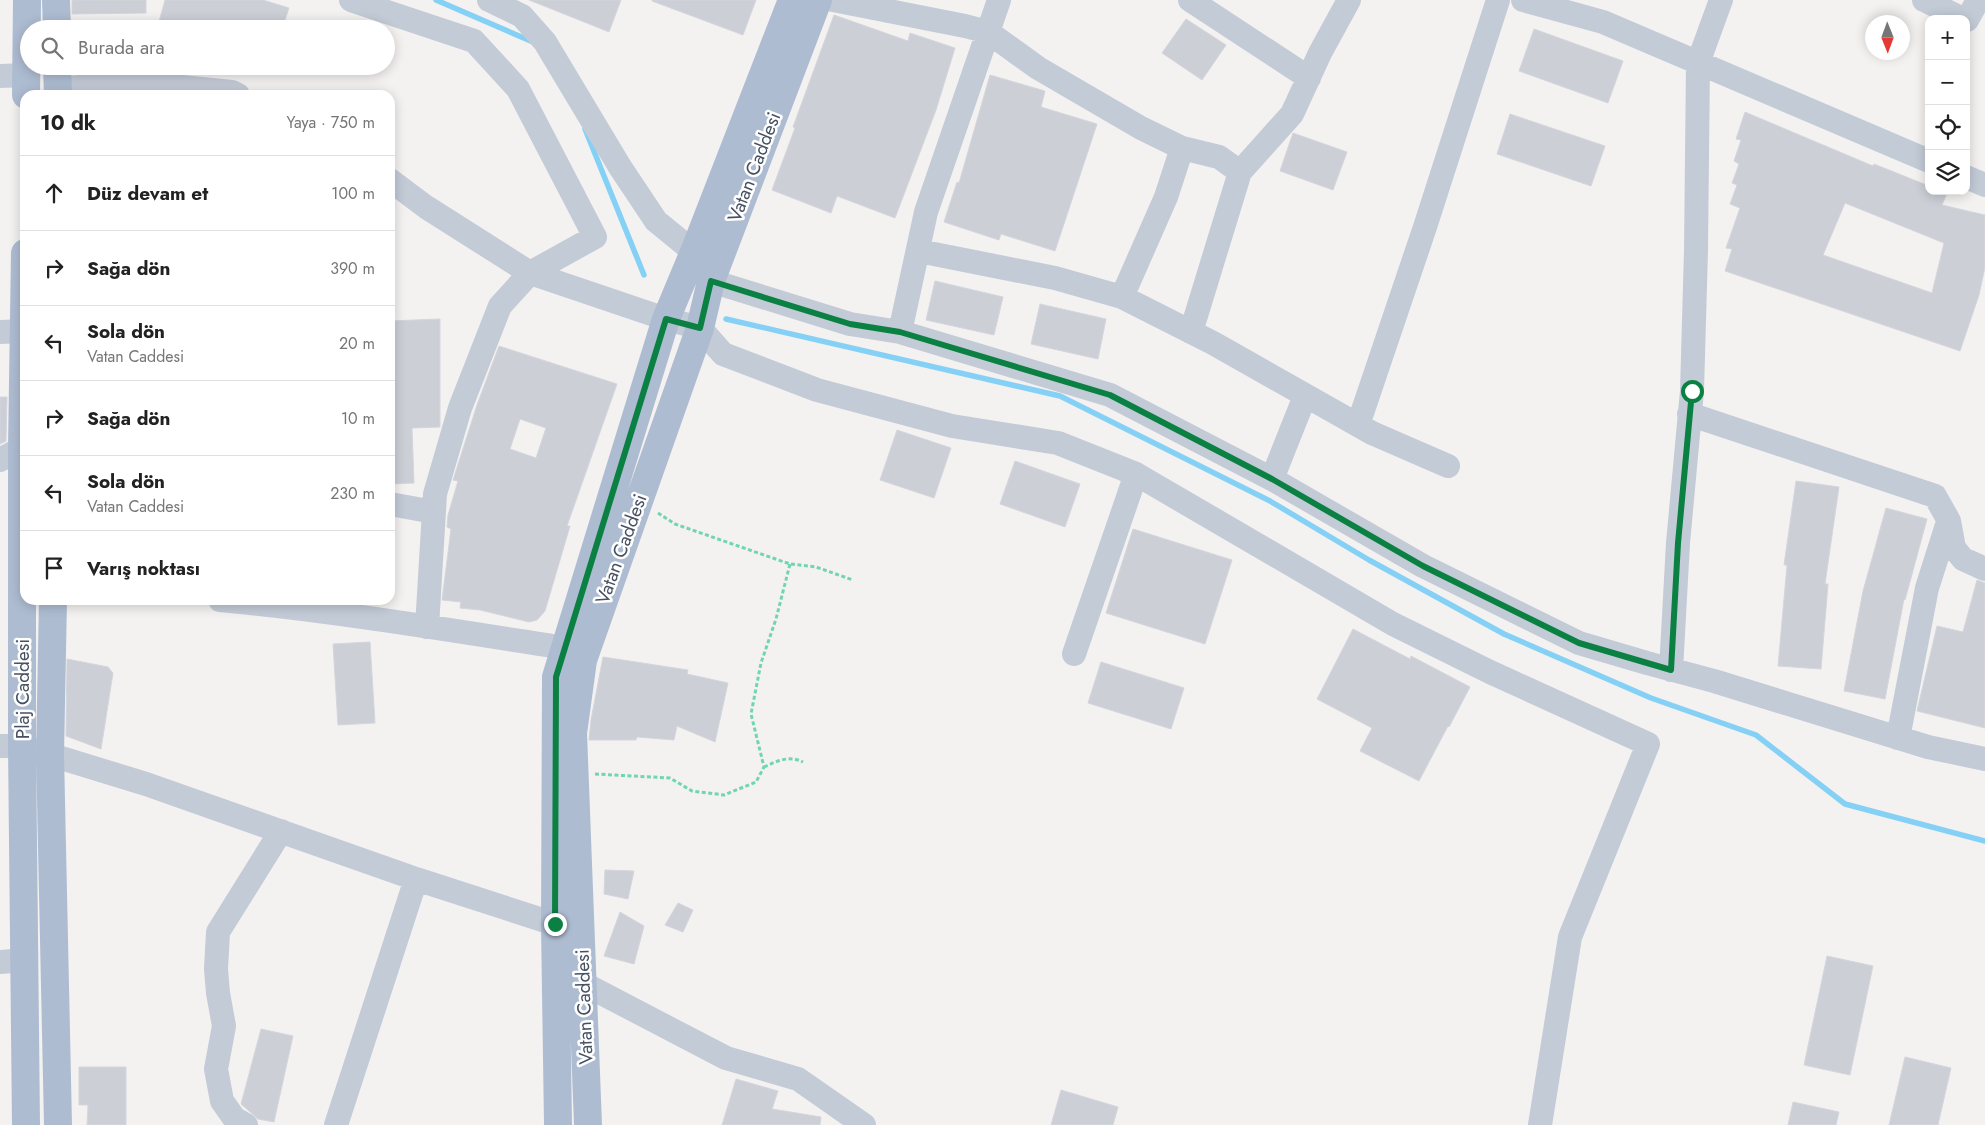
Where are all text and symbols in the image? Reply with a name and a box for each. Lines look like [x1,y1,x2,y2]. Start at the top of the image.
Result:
north arrow [1865,15,1910,60]
map controls [1925,15,1970,195]
button: + [1925,15,1970,60]
search box [20,20,395,75]
icon: search [38,34,66,62]
text: Burada ara [78,34,165,61]
button: − [1925,60,1970,105]
button: locate [1925,105,1970,150]
text: 10 dk [40,108,96,138]
street label: Vatan Caddesi [721,108,787,226]
text: Yaya · 750 m [287,111,375,134]
button: layers [1925,150,1970,195]
icon: ahead [40,179,68,207]
text: Düz devam et [87,180,208,207]
text: 100 m [331,182,375,205]
icon: right [40,254,68,282]
text: Sağa dön [87,255,171,282]
text: 390 m [330,257,375,280]
text: Sola dön [87,318,165,345]
icon: left [40,329,68,357]
text: 20 m [339,332,375,355]
text: Vatan Caddesi [87,345,184,368]
route start [1681,380,1704,403]
icon: right [40,404,68,432]
text: Sağa dön [87,405,171,432]
text: 10 m [341,407,375,430]
text: Sola dön [87,468,165,495]
icon: left [40,479,68,507]
text: 230 m [330,482,375,505]
street label: Vatan Caddesi [589,490,653,608]
text: Vatan Caddesi [87,495,184,518]
icon: arrive [40,554,68,582]
text: Varış noktası [87,555,200,582]
street label: Plaj Caddesi [9,639,36,739]
route end [544,913,567,936]
street label: Vatan Caddesi [568,949,600,1065]

